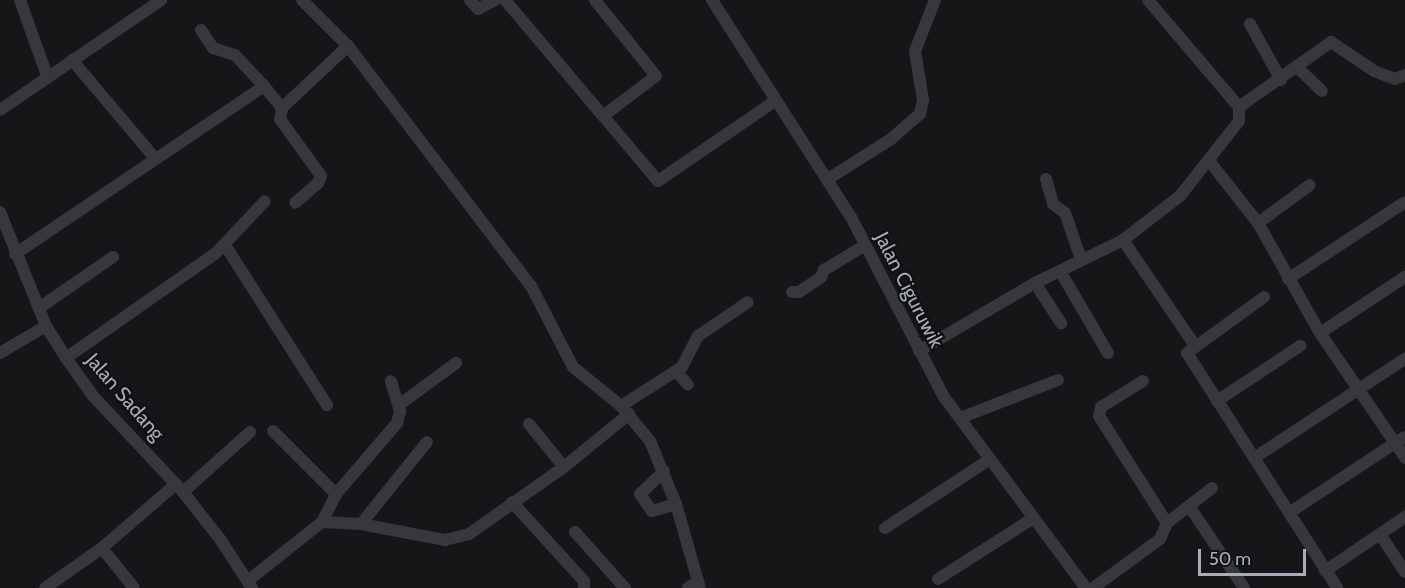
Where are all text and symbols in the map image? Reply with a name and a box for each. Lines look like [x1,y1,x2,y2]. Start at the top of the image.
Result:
street label: Jalan Ciguruwik [870,228,948,352]
street label: Jalan Sadang [81,349,169,445]
scale bar [1201,537,1309,575]
text: 50 m [1209,548,1251,570]

